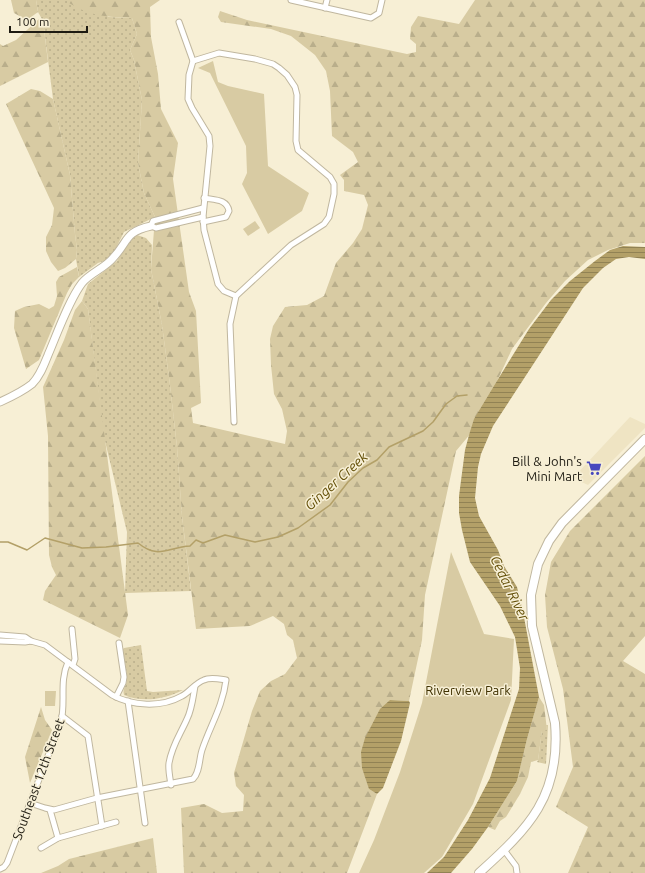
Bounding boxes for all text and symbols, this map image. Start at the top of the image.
scale bar [10,8,87,34]
text: 100 m [16,15,49,28]
water label: Ginger Creek [301,448,371,513]
place label: Bill & John's Mini Mart [512,454,582,483]
supermarket icon: Bill & John's Mini Mart [585,459,603,477]
water label: Cedar River [487,553,533,624]
park label: Riverview Park [425,683,511,697]
street label: Southeast 12th Street [9,716,67,842]

